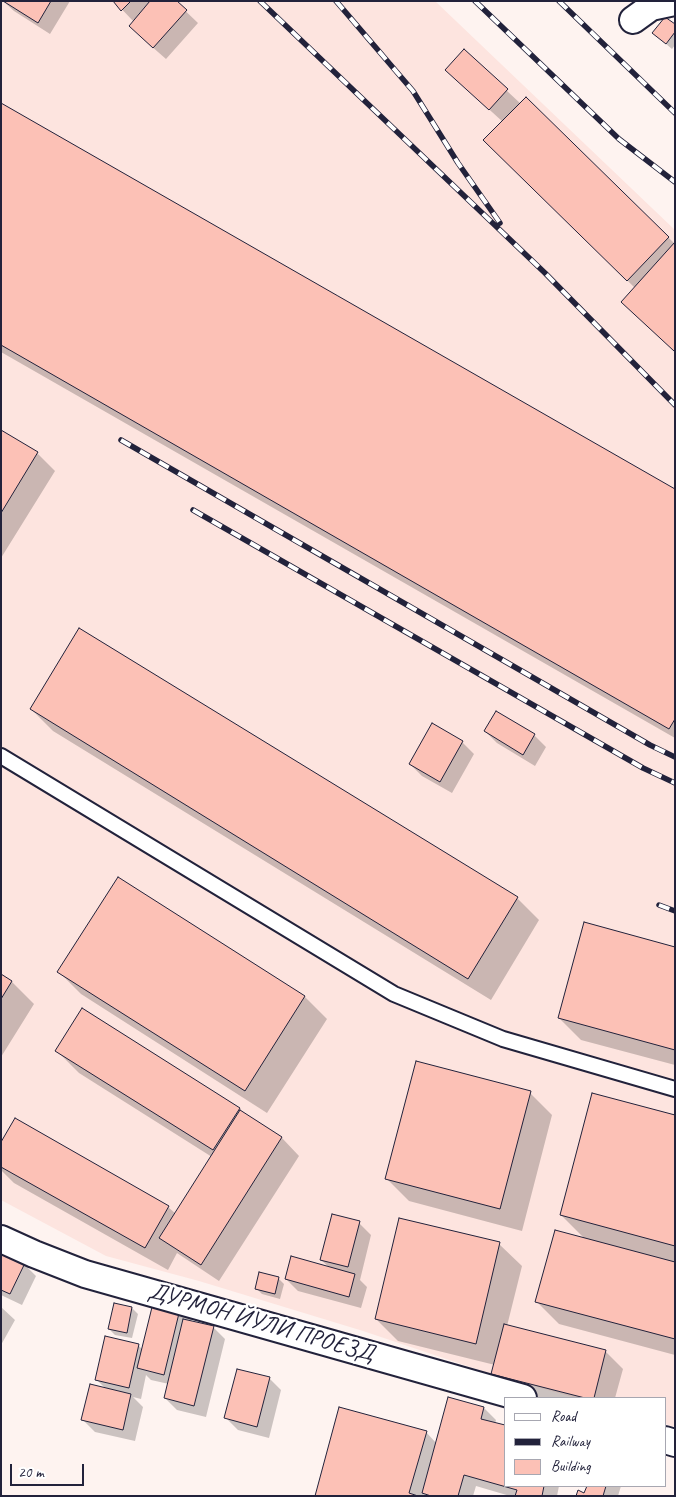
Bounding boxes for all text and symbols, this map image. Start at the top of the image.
street label: ДУРМОН ЙУЛИ ПРОЕЗД [145,1277,377,1369]
legend [503,1397,666,1487]
text: Road [551,1407,576,1426]
text: Railway [551,1432,590,1451]
scale bar [12,1454,86,1486]
text: Building [551,1457,590,1476]
text: 20 m [18,1463,44,1482]

